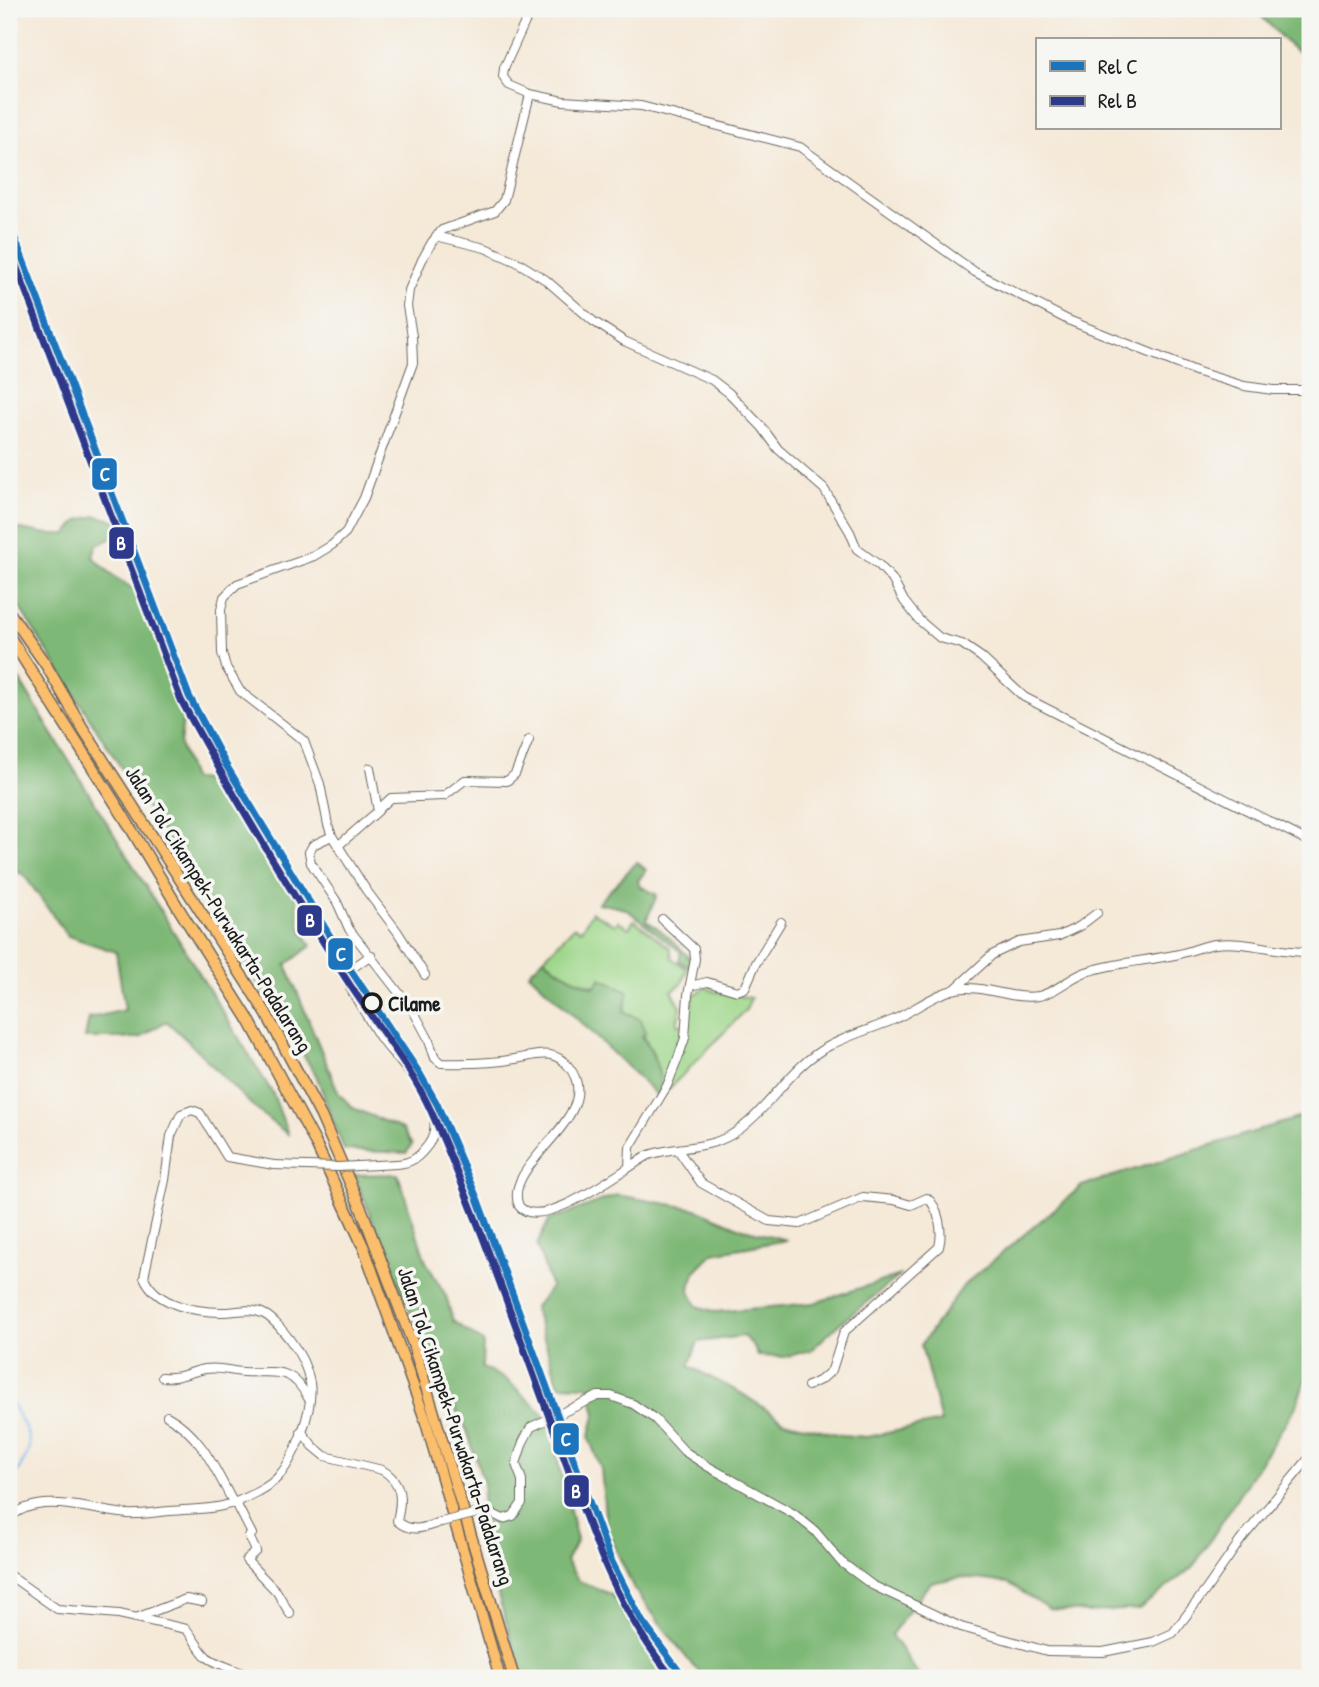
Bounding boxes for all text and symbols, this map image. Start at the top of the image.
legend [1036,38,1280,130]
text: Rel C [1098,52,1138,81]
text: Rel B [1098,86,1137,115]
line badge: C [91,457,118,491]
text: C [100,461,110,487]
line badge: B [108,526,135,560]
text: B [116,530,126,556]
street label: Jalan Tol Cikampek–Purwakarta–Padalarang [119,760,319,1058]
line badge: B [296,904,323,937]
text: B [305,907,315,933]
line badge: C [327,937,354,971]
text: C [336,941,346,967]
place label: Cilame [388,989,441,1018]
marker: Cilame [362,993,382,1013]
street label: Jalan Tol Cikampek–Purwakarta–Padalarang [391,1263,521,1589]
line badge: C [552,1422,580,1456]
text: C [561,1426,571,1452]
line badge: B [563,1474,590,1508]
text: B [571,1478,581,1504]

